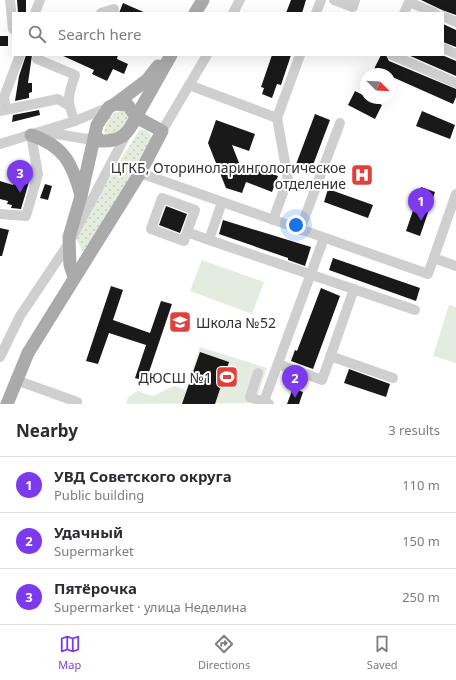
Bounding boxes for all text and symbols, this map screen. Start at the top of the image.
search box [12,12,444,56]
icon: search [26,23,48,45]
text: Search here [58,24,141,44]
north arrow [360,68,396,104]
place label: ЦГКБ, Оториноларингологическое отделение [111,158,346,193]
pin: 3 [7,160,33,193]
hospital icon: ЦГКБ, Оториноларингологическое отделение [349,162,375,188]
pin: 1 [408,188,434,221]
your location [286,215,306,235]
school or university icon: Школа №52 [167,309,193,335]
place label: Школа №52 [196,313,276,332]
sports icon: ДЮСШ №1 [214,364,240,390]
pin: 2 [282,365,308,398]
place label: ДЮСШ №1 [138,368,212,387]
text: Nearby [16,419,78,442]
text: 3 results [388,421,440,439]
text: УВД Советского округа [54,466,232,486]
text: 1 [25,476,33,494]
text: 110 m [402,476,440,494]
text: Public building [54,486,144,504]
text: Удачный [54,522,123,542]
text: 2 [25,532,33,550]
text: 150 m [402,532,440,550]
text: Supermarket [54,542,134,560]
text: Пятёрочка [54,578,137,598]
text: 3 [25,588,33,606]
text: 250 m [402,588,440,606]
text: Supermarket · улица Неделина [54,598,247,616]
tab: Map [58,633,81,672]
tab: Directions [198,633,250,672]
tab: Saved [367,633,398,672]

